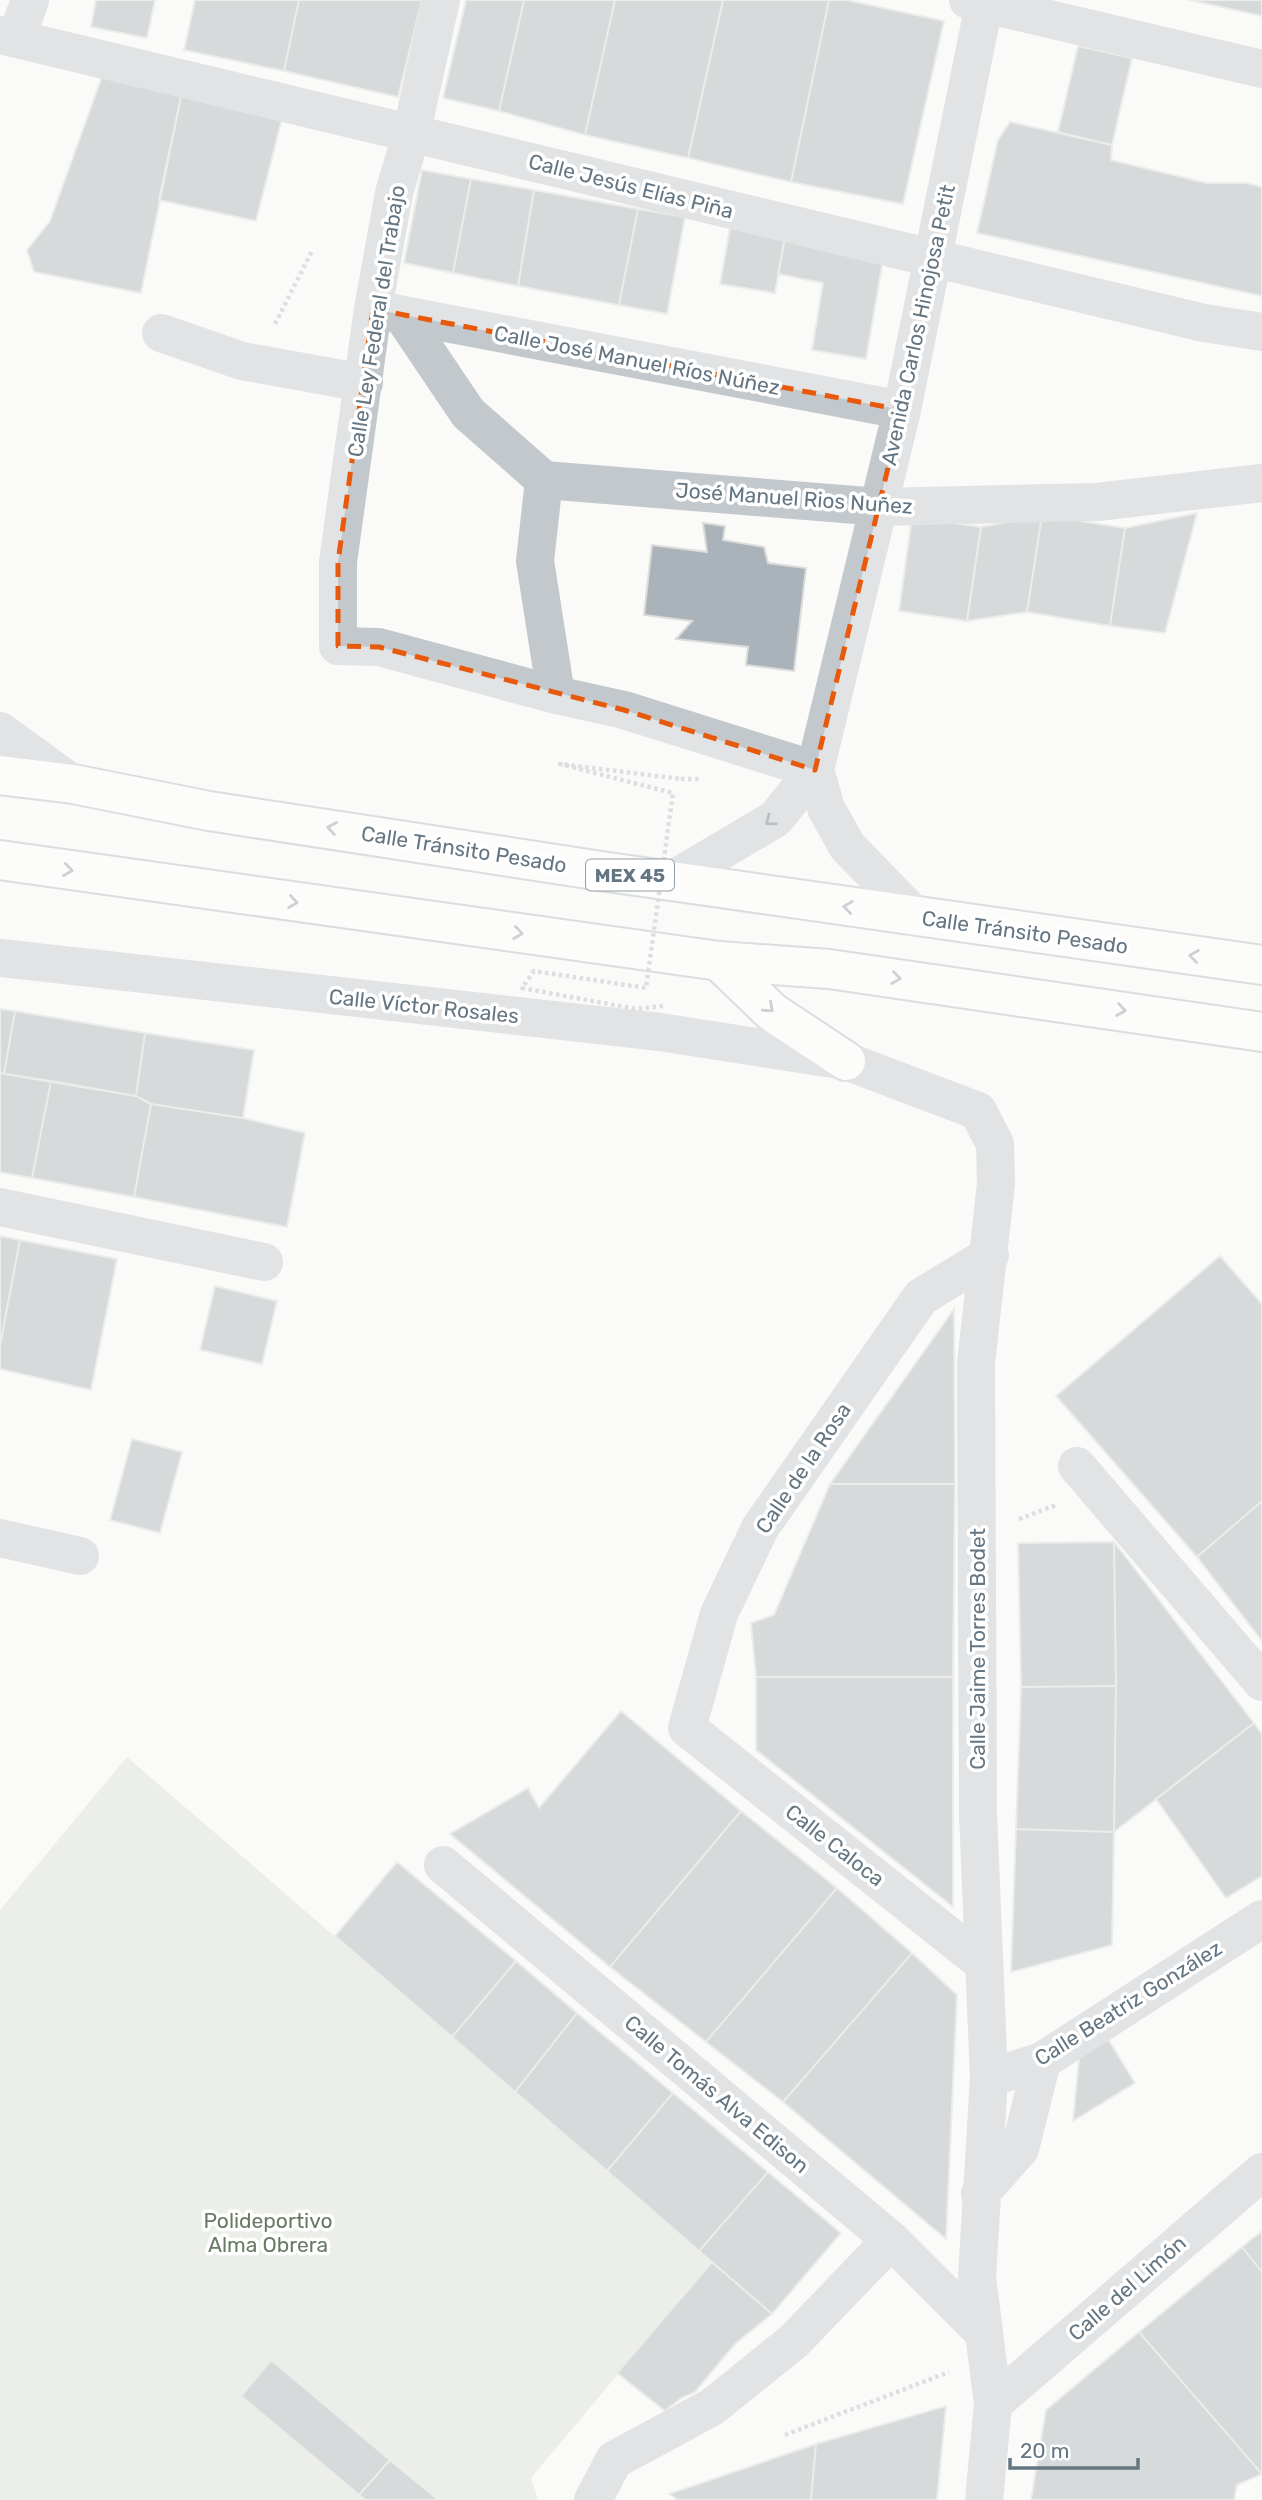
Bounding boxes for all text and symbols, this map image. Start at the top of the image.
street label: Calle Jesús Elías Piña [526,148,736,224]
street label: Avenida Carlos Hinojosa Petit [876,182,960,468]
street label: Calle Ley Federal del Trabajo [342,183,410,459]
street label: Calle José Manuel Ríos Núñez [492,320,782,400]
street label: José Manuel Rios Nuñez [675,477,913,519]
one-way arrow [765,813,778,825]
street label: Calle Tránsito Pesado [359,820,569,878]
one-way arrow [326,821,338,836]
road number: MEX 45 [586,860,674,890]
one-way arrow [62,862,73,877]
one-way arrow [287,894,299,909]
one-way arrow [842,899,854,914]
street label: Calle Tránsito Pesado [920,905,1130,959]
one-way arrow [512,926,524,941]
one-way arrow [1189,948,1200,963]
one-way arrow [890,971,902,986]
street label: Calle Víctor Rosales [328,984,520,1028]
one-way arrow [761,1000,774,1012]
one-way arrow [1116,1002,1127,1017]
street label: Calle de la Rosa [750,1398,856,1538]
street label: Calle Jaime Torres Bodet [965,1528,990,1770]
street label: Calle Caloca [781,1799,889,1891]
street label: Calle Beatriz González [1030,1935,1226,2071]
street label: Calle Tomás Alva Edison [620,2010,814,2178]
park label: Polideportivo Alma Obrera [204,2208,332,2257]
street label: Calle del Limón [1063,2230,1191,2346]
scale bar [1010,2426,1138,2470]
text: 20 m [1020,2438,1069,2463]

